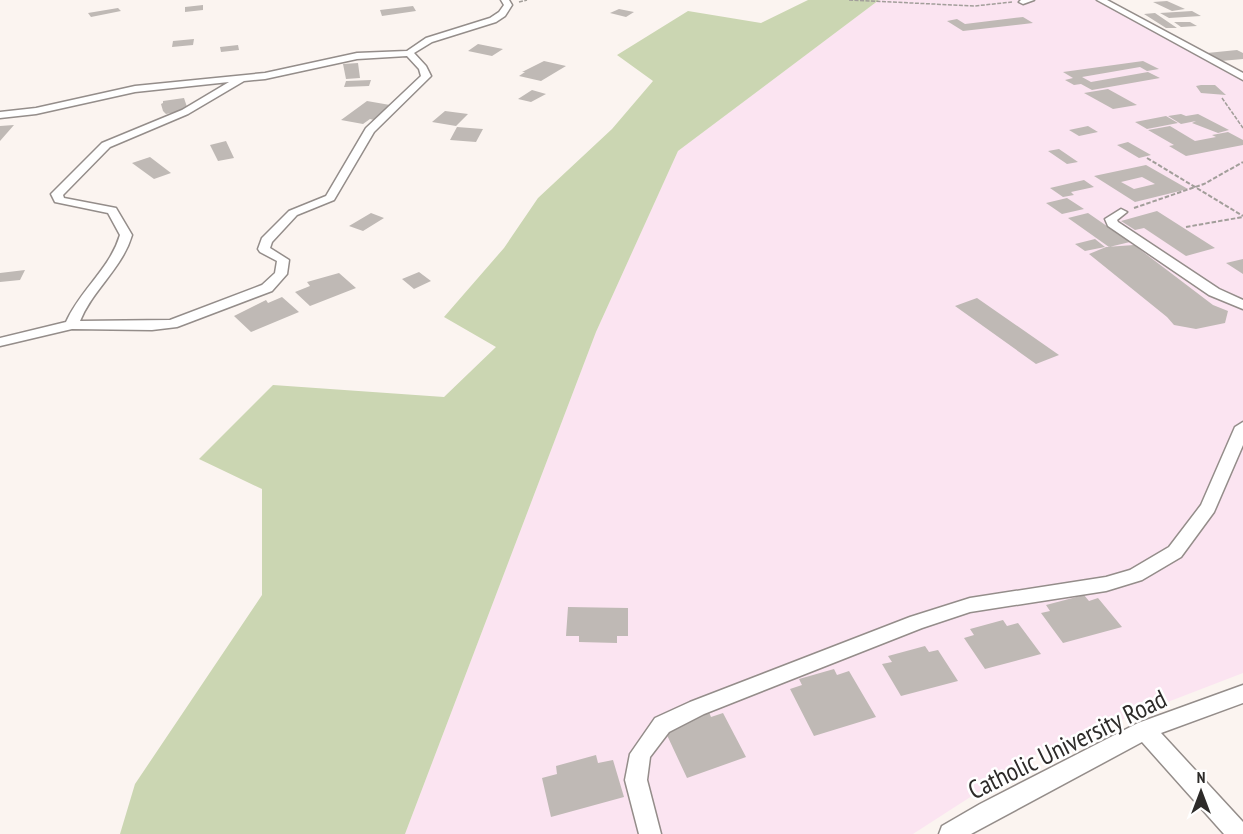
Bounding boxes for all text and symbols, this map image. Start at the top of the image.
street label: Catholic University Road [962,682,1172,806]
north arrow [1171,762,1231,822]
text: N [1197,767,1205,787]

